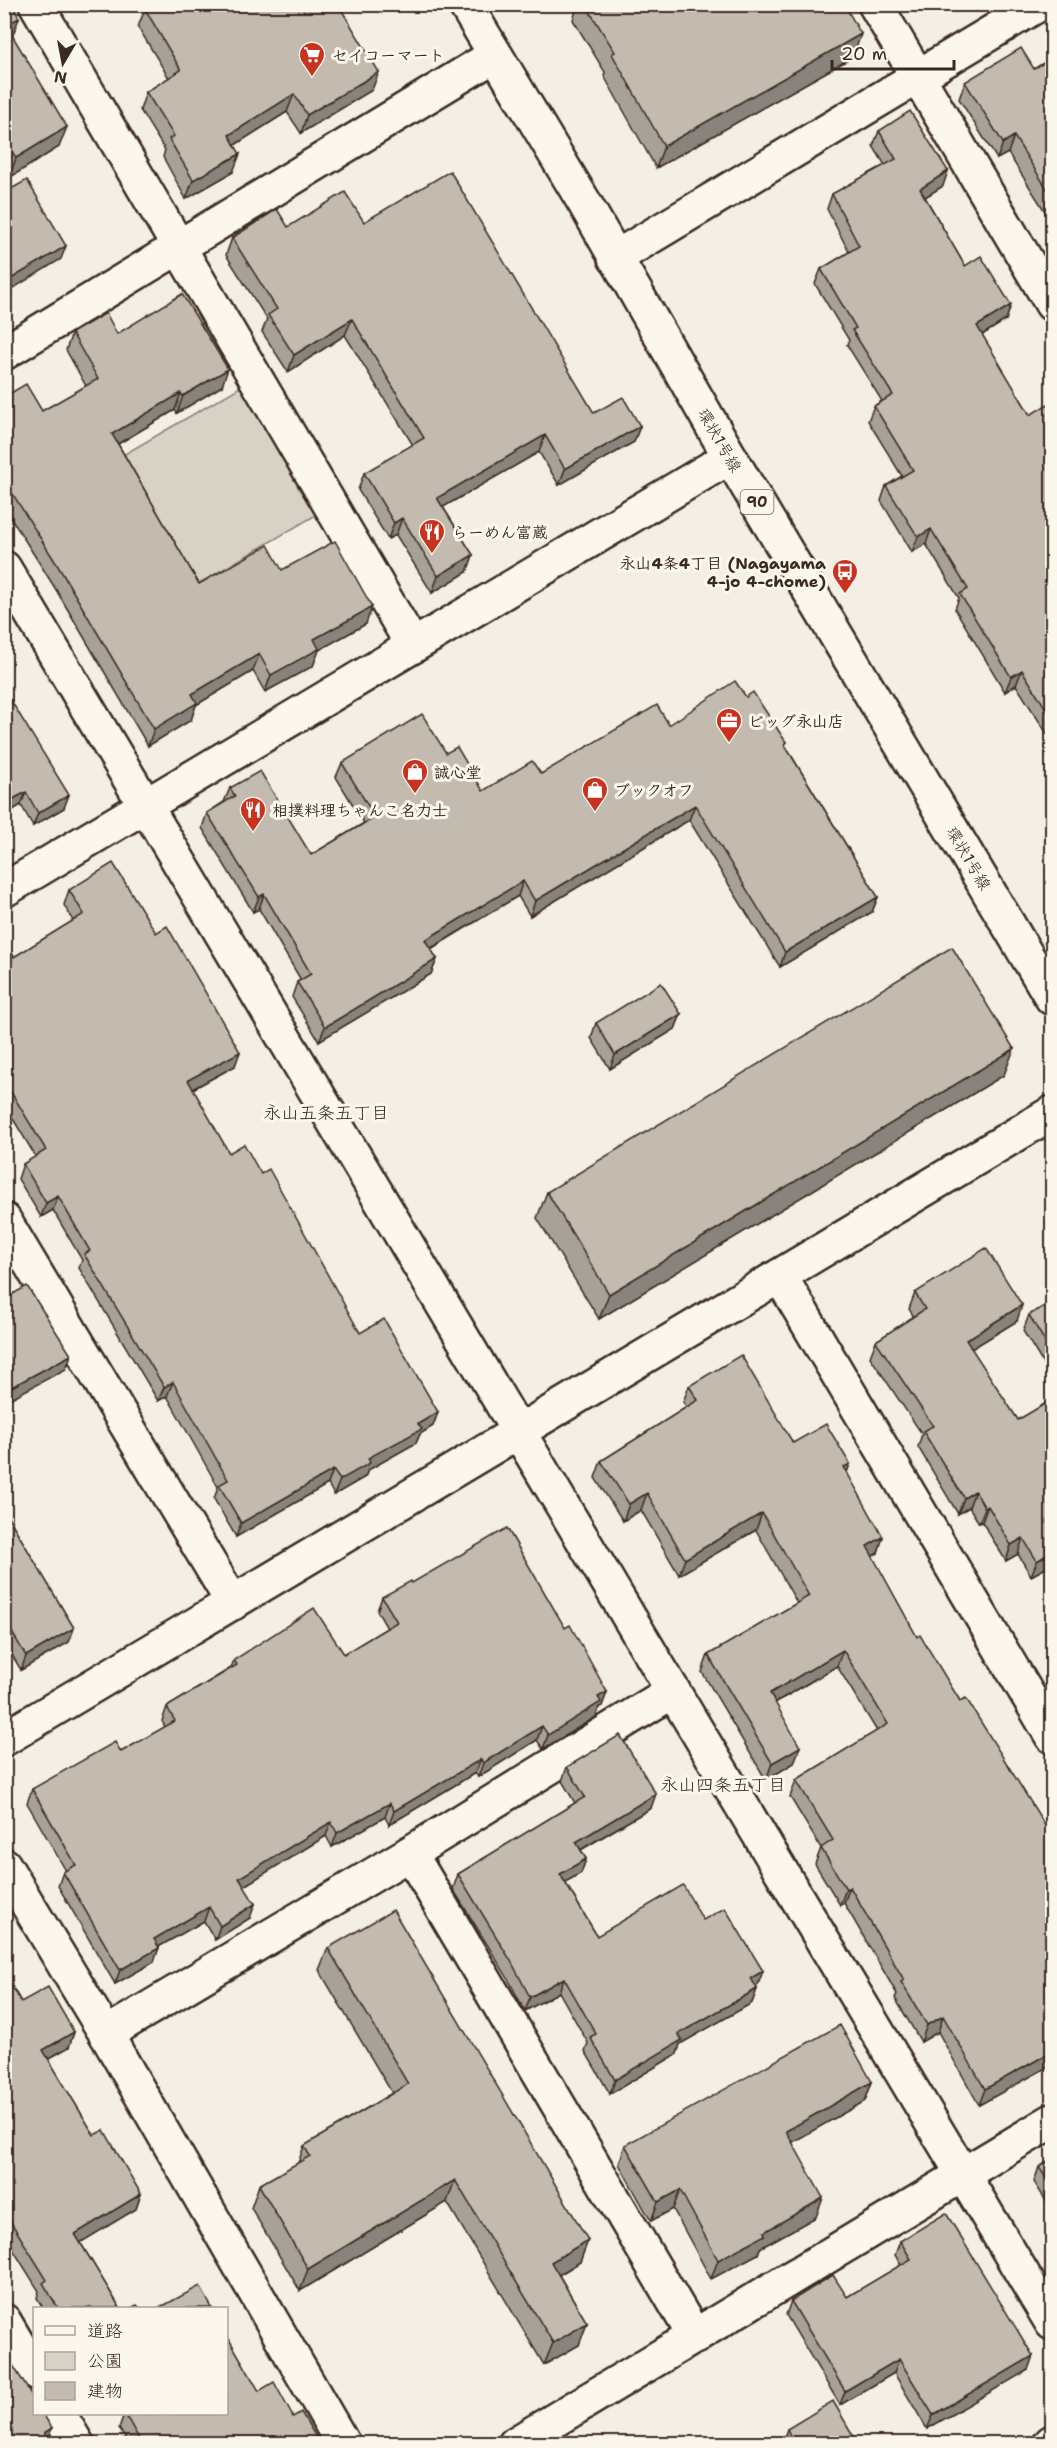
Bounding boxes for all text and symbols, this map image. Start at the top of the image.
north arrow [33,33,93,93]
scale bar [832,33,954,71]
supermarket icon: セイコーマート [297,40,327,78]
text: 20 m [841,42,887,66]
place label: セイコーマート [332,45,445,66]
text: N [52,66,69,89]
street label: 環状1号線 [693,404,746,476]
road number: 90 [740,490,774,514]
restaurant icon: らーめん富蔵 [417,517,447,555]
place label: らーめん富蔵 [452,522,548,543]
place label: 永山4条4丁目 (Nagayama 4-jo 4-chome) [620,553,826,592]
bus stop icon: 永山4条4丁目 (Nagayama 4-jo 4-chome) [830,557,860,595]
office icon: ビッグ永山店 [714,706,744,744]
place label: ビッグ永山店 [748,711,844,732]
shop icon: 誠心堂 [400,757,430,795]
place label: 誠心堂 [434,762,482,783]
shop icon: ブックオフ [580,775,610,813]
place label: ブックオフ [614,780,694,801]
restaurant icon: 相撲料理ちゃんこ名力士 [238,795,268,833]
place label: 相撲料理ちゃんこ名力士 [272,800,448,821]
street label: 環状1号線 [941,823,996,894]
district label: 永山五条五丁目 [263,1101,389,1125]
district label: 永山四条五丁目 [660,1773,786,1797]
legend [33,2307,228,2415]
text: 道路 [87,2319,123,2343]
text: 公園 [87,2349,123,2373]
text: 建物 [87,2379,123,2403]

